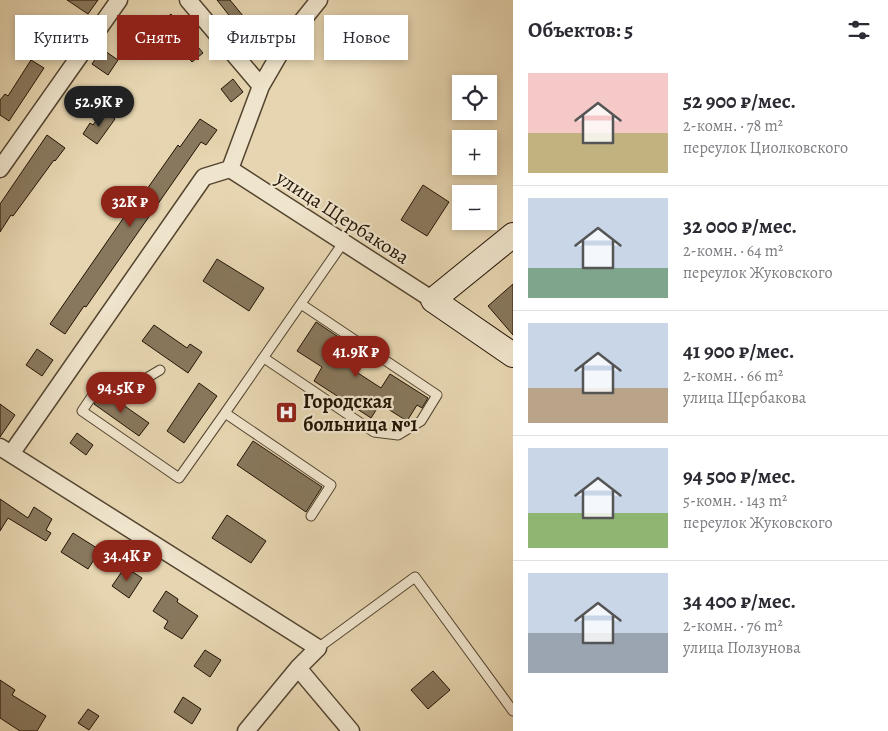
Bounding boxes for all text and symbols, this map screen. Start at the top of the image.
chip: Купить [15,15,107,60]
chip: Снять [117,15,199,60]
chip: Фильтры [209,15,314,60]
chip: Новое [324,15,408,60]
text: Объектов: 5 [528,16,633,44]
icon: filters [845,16,873,44]
map controls [452,75,497,230]
button: locate [452,75,497,120]
pin: 52.9K ₽ [53,86,145,128]
text: 52 900 ₽/мес. [683,87,796,115]
text: 52.9K ₽ [75,91,123,113]
icon: home [568,93,628,153]
text: 2-комн. · 78 m² [683,115,783,137]
button: + [452,130,497,175]
text: переулок Циолковского [683,137,848,159]
street label: улица Щербакова [270,164,415,271]
button: − [452,185,497,230]
pin: 32K ₽ [95,186,165,228]
text: 32K ₽ [112,191,148,213]
text: 32 000 ₽/мес. [683,212,797,240]
icon: home [568,218,628,278]
text: 2-комн. · 64 m² [683,240,783,262]
text: переулок Жуковского [683,262,833,284]
pin: 41.9K ₽ [310,336,402,378]
text: 41 900 ₽/мес. [683,337,794,365]
text: 41.9K ₽ [333,341,379,363]
icon: home [568,343,628,403]
text: 2-комн. · 66 m² [683,365,783,387]
pin: 94.5K ₽ [75,372,167,414]
text: 94.5K ₽ [97,377,145,399]
text: улица Щербакова [683,387,806,409]
place label: Городская больница №1 [303,388,418,438]
hospital icon: Городская больница №1 [275,400,299,424]
text: 94 500 ₽/мес. [683,462,796,490]
icon: home [568,468,628,528]
text: 5-комн. · 143 m² [683,490,787,512]
text: переулок Жуковского [683,512,833,534]
pin: 34.4K ₽ [81,540,173,582]
text: 34.4K ₽ [103,545,151,567]
text: 34 400 ₽/мес. [683,587,796,615]
icon: home [568,593,628,653]
text: 2-комн. · 76 m² [683,615,783,637]
text: улица Ползунова [683,637,801,659]

